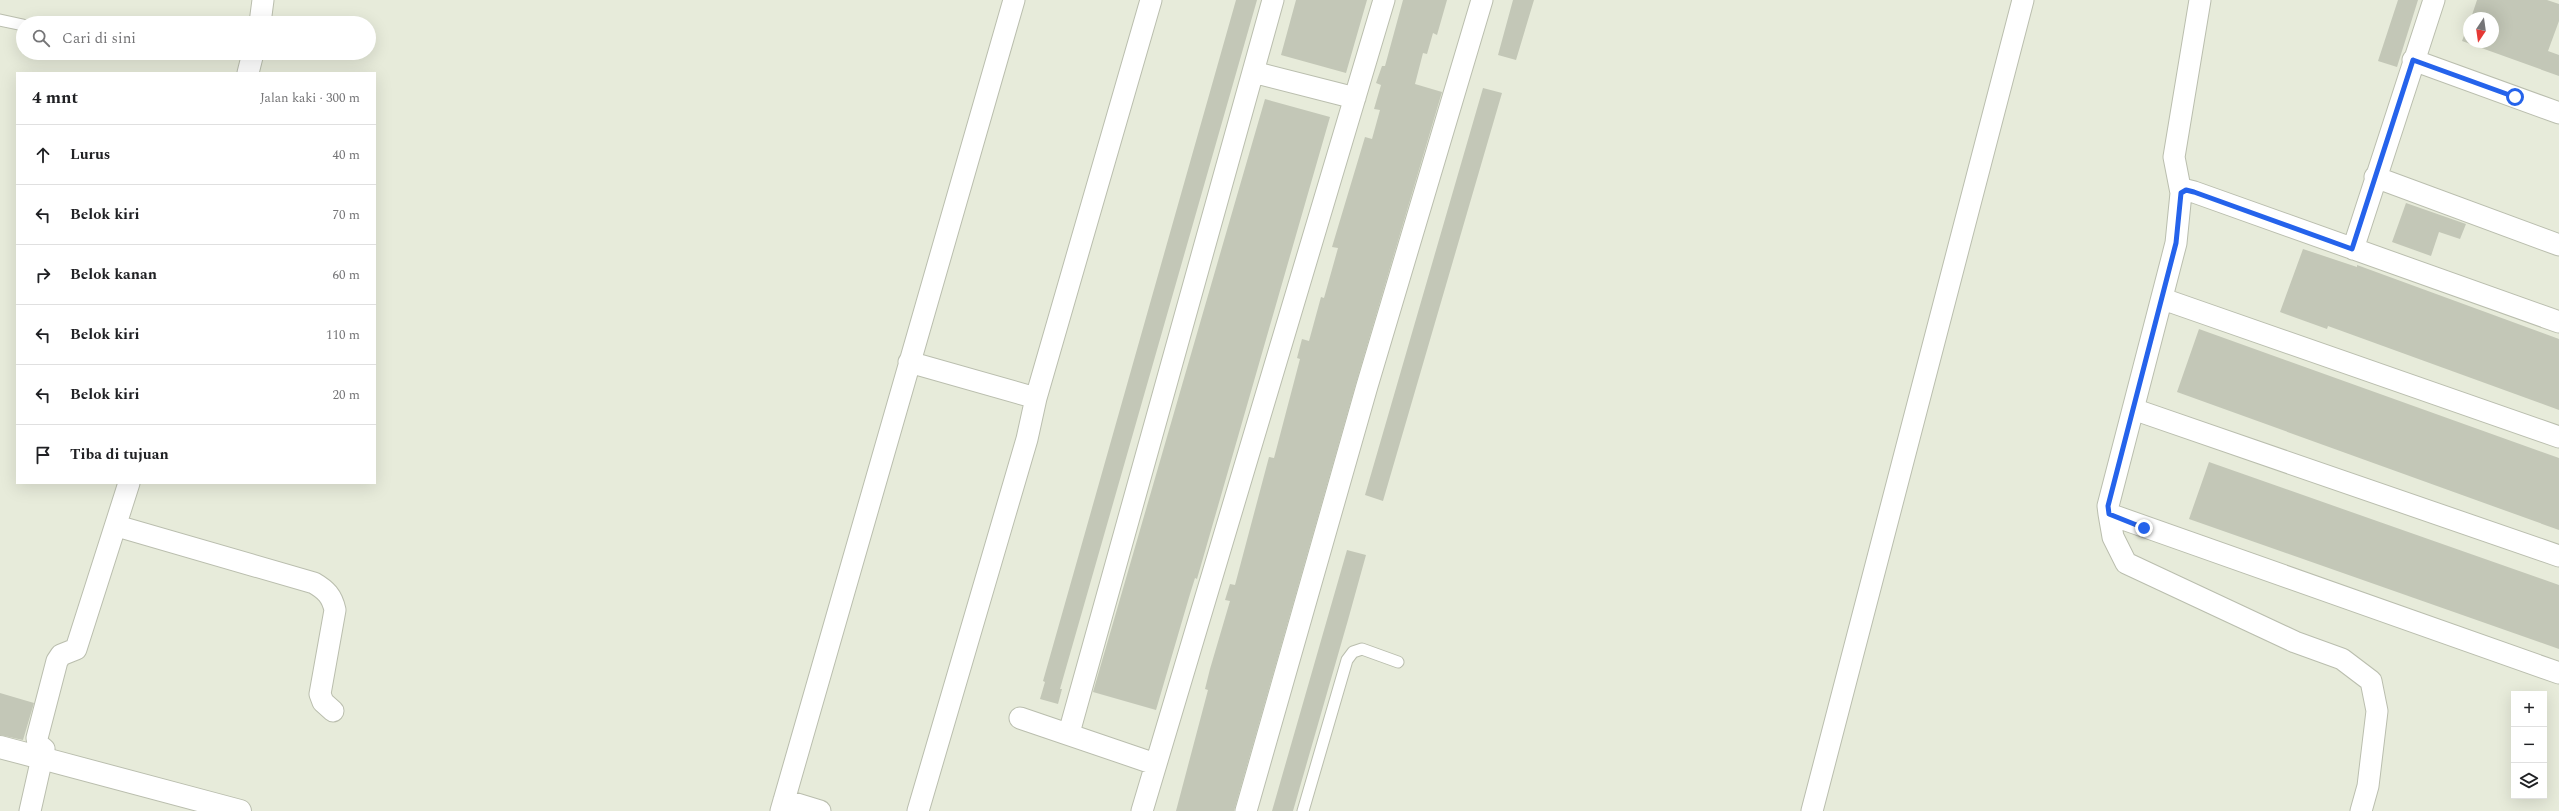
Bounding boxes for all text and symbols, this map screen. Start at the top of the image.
north arrow [2463,12,2499,48]
search box [16,16,376,60]
icon: search [30,27,52,49]
text: Cari di sini [62,27,136,50]
text: 4 mnt [32,85,78,111]
text: Jalan kaki · 300 m [260,88,360,108]
route start [2506,88,2524,106]
text: Lurus [70,143,110,166]
icon: ahead [32,144,54,166]
text: 40 m [333,145,360,165]
text: Belok kiri [70,203,139,226]
icon: left [32,204,54,226]
text: 70 m [333,205,360,225]
text: Belok kanan [70,263,157,286]
icon: right [32,264,54,286]
text: 60 m [333,265,360,285]
text: Belok kiri [70,323,139,346]
icon: left [32,324,54,346]
text: 110 m [326,325,360,345]
text: Belok kiri [70,383,139,406]
icon: left [32,384,54,406]
text: 20 m [333,385,360,405]
text: Tiba di tujuan [70,443,169,466]
icon: arrive [32,444,54,466]
route end [2135,519,2153,537]
map controls [2511,691,2547,799]
button: + [2511,691,2547,727]
button: − [2511,727,2547,763]
button: layers [2511,763,2547,799]

